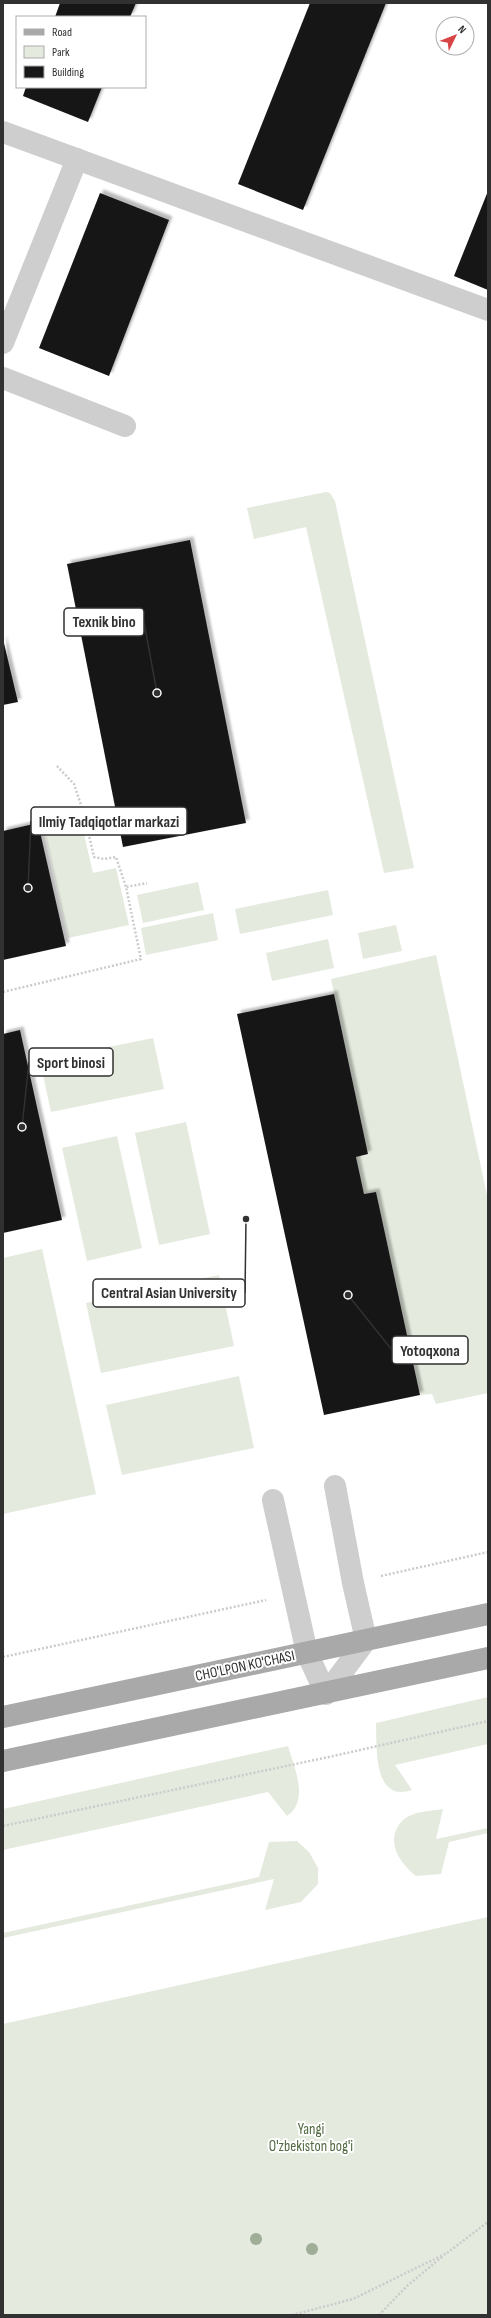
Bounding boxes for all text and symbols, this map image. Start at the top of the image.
legend [16,16,146,88]
north arrow [435,16,475,56]
text: N [455,23,469,36]
text: Road [52,25,72,40]
text: Park [52,45,70,60]
text: Building [52,65,84,80]
callout: Texnik bino [64,608,144,636]
text: Texnik bino [72,613,136,632]
callout: Ilmiy Tadqiqotlar markazi [31,807,187,835]
text: Ilmiy Tadqiqotlar markazi [39,813,179,832]
callout: Sport binosi [29,1048,113,1076]
text: Sport binosi [37,1054,105,1073]
callout: Central Asian University [93,1279,245,1307]
text: Central Asian University [101,1284,237,1303]
callout: Yotoqxona [392,1336,468,1364]
text: Yotoqxona [400,1342,460,1361]
street label: CHO'LPON KO'CHASI [194,1646,296,1686]
park label: Yangi O'zbekiston bog'i [269,2120,353,2156]

